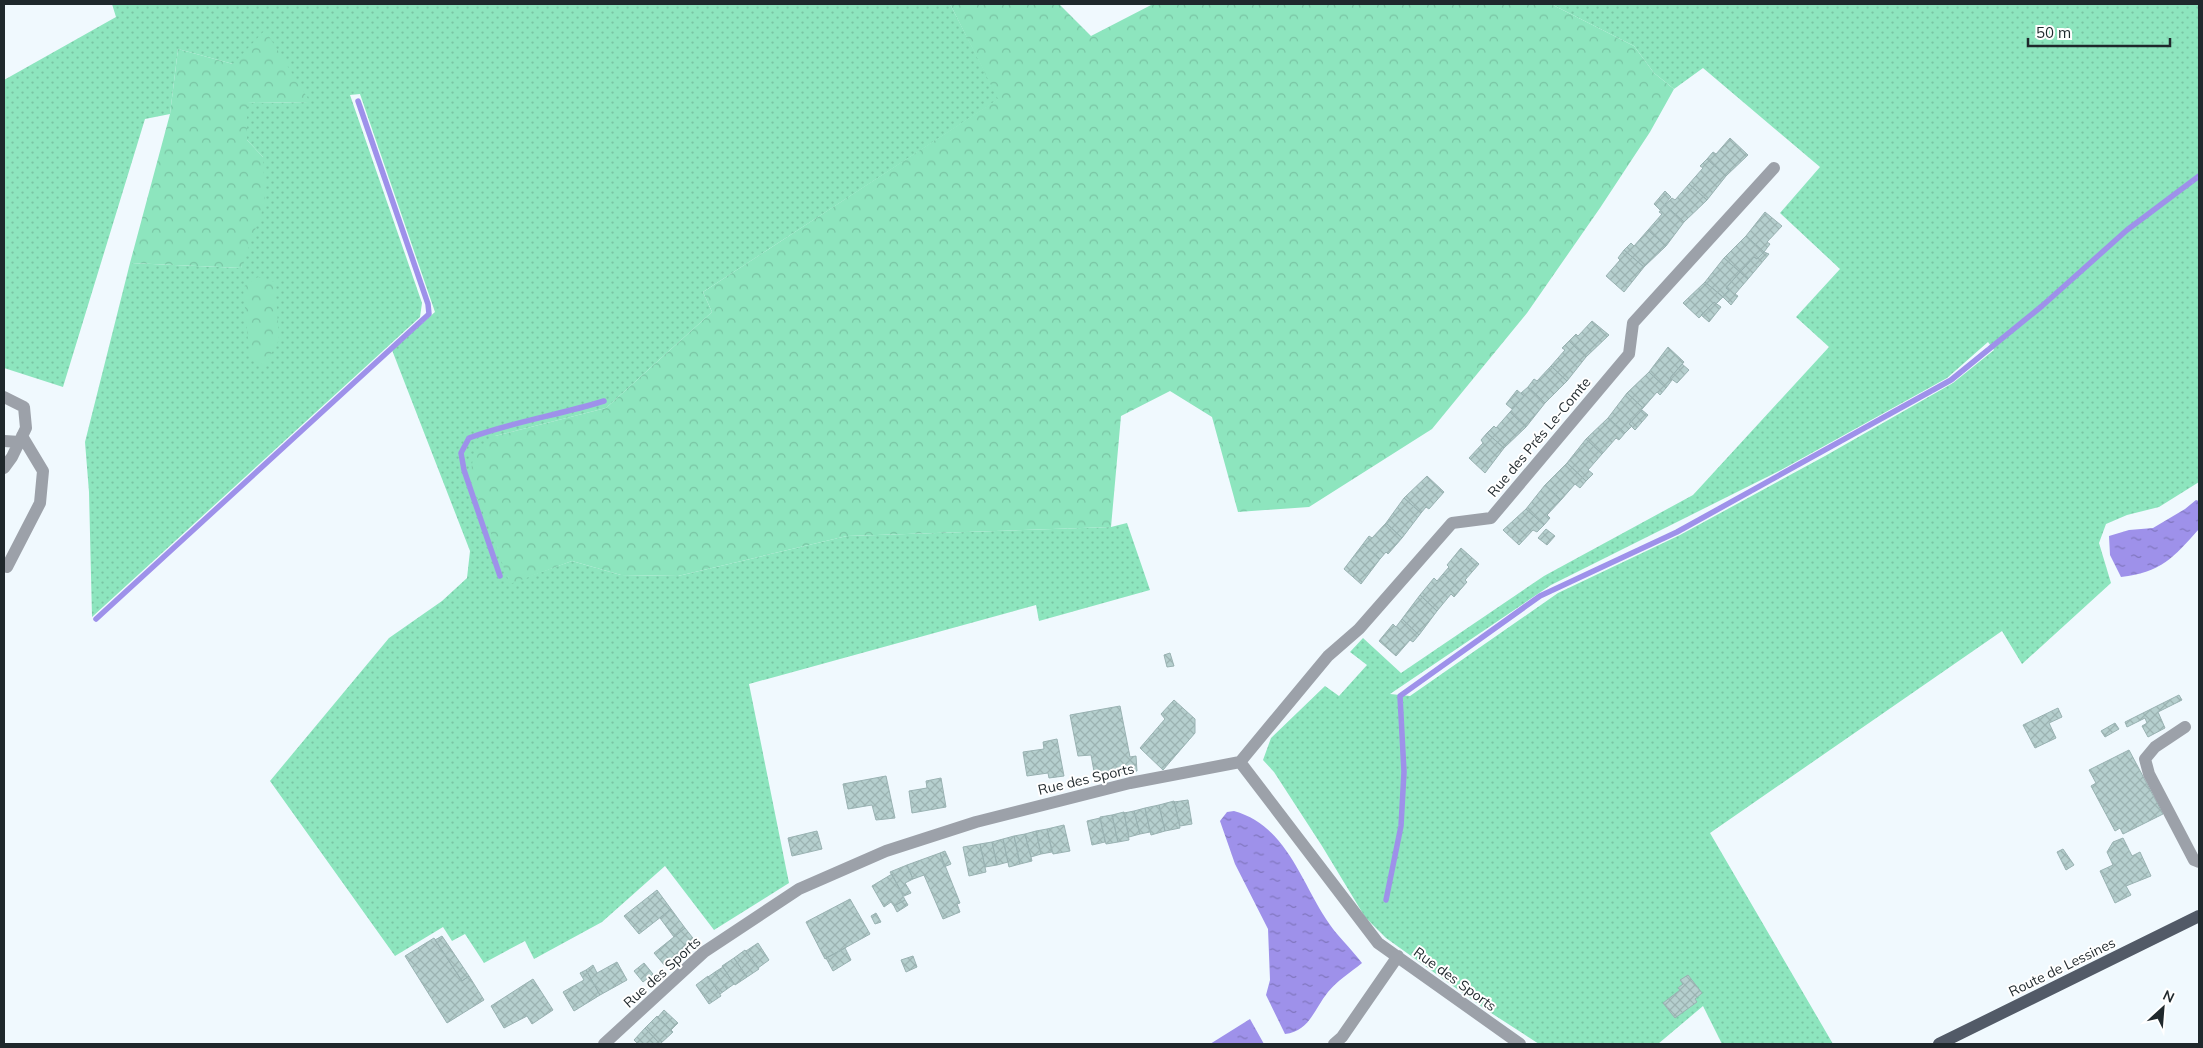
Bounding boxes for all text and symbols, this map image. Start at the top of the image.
scale bar [2028,15,2170,47]
text: 50 m [2036,23,2071,42]
street label: Rue des Prés Le-Comte [1484,373,1594,501]
street label: Rue des Sports [1036,759,1136,799]
street label: Rue des Sports [620,932,705,1011]
street label: Route de Lessines [2006,933,2118,1001]
street label: Rue des Sports [1410,943,1500,1015]
north arrow [2138,983,2188,1033]
text: N [2160,986,2177,1007]

